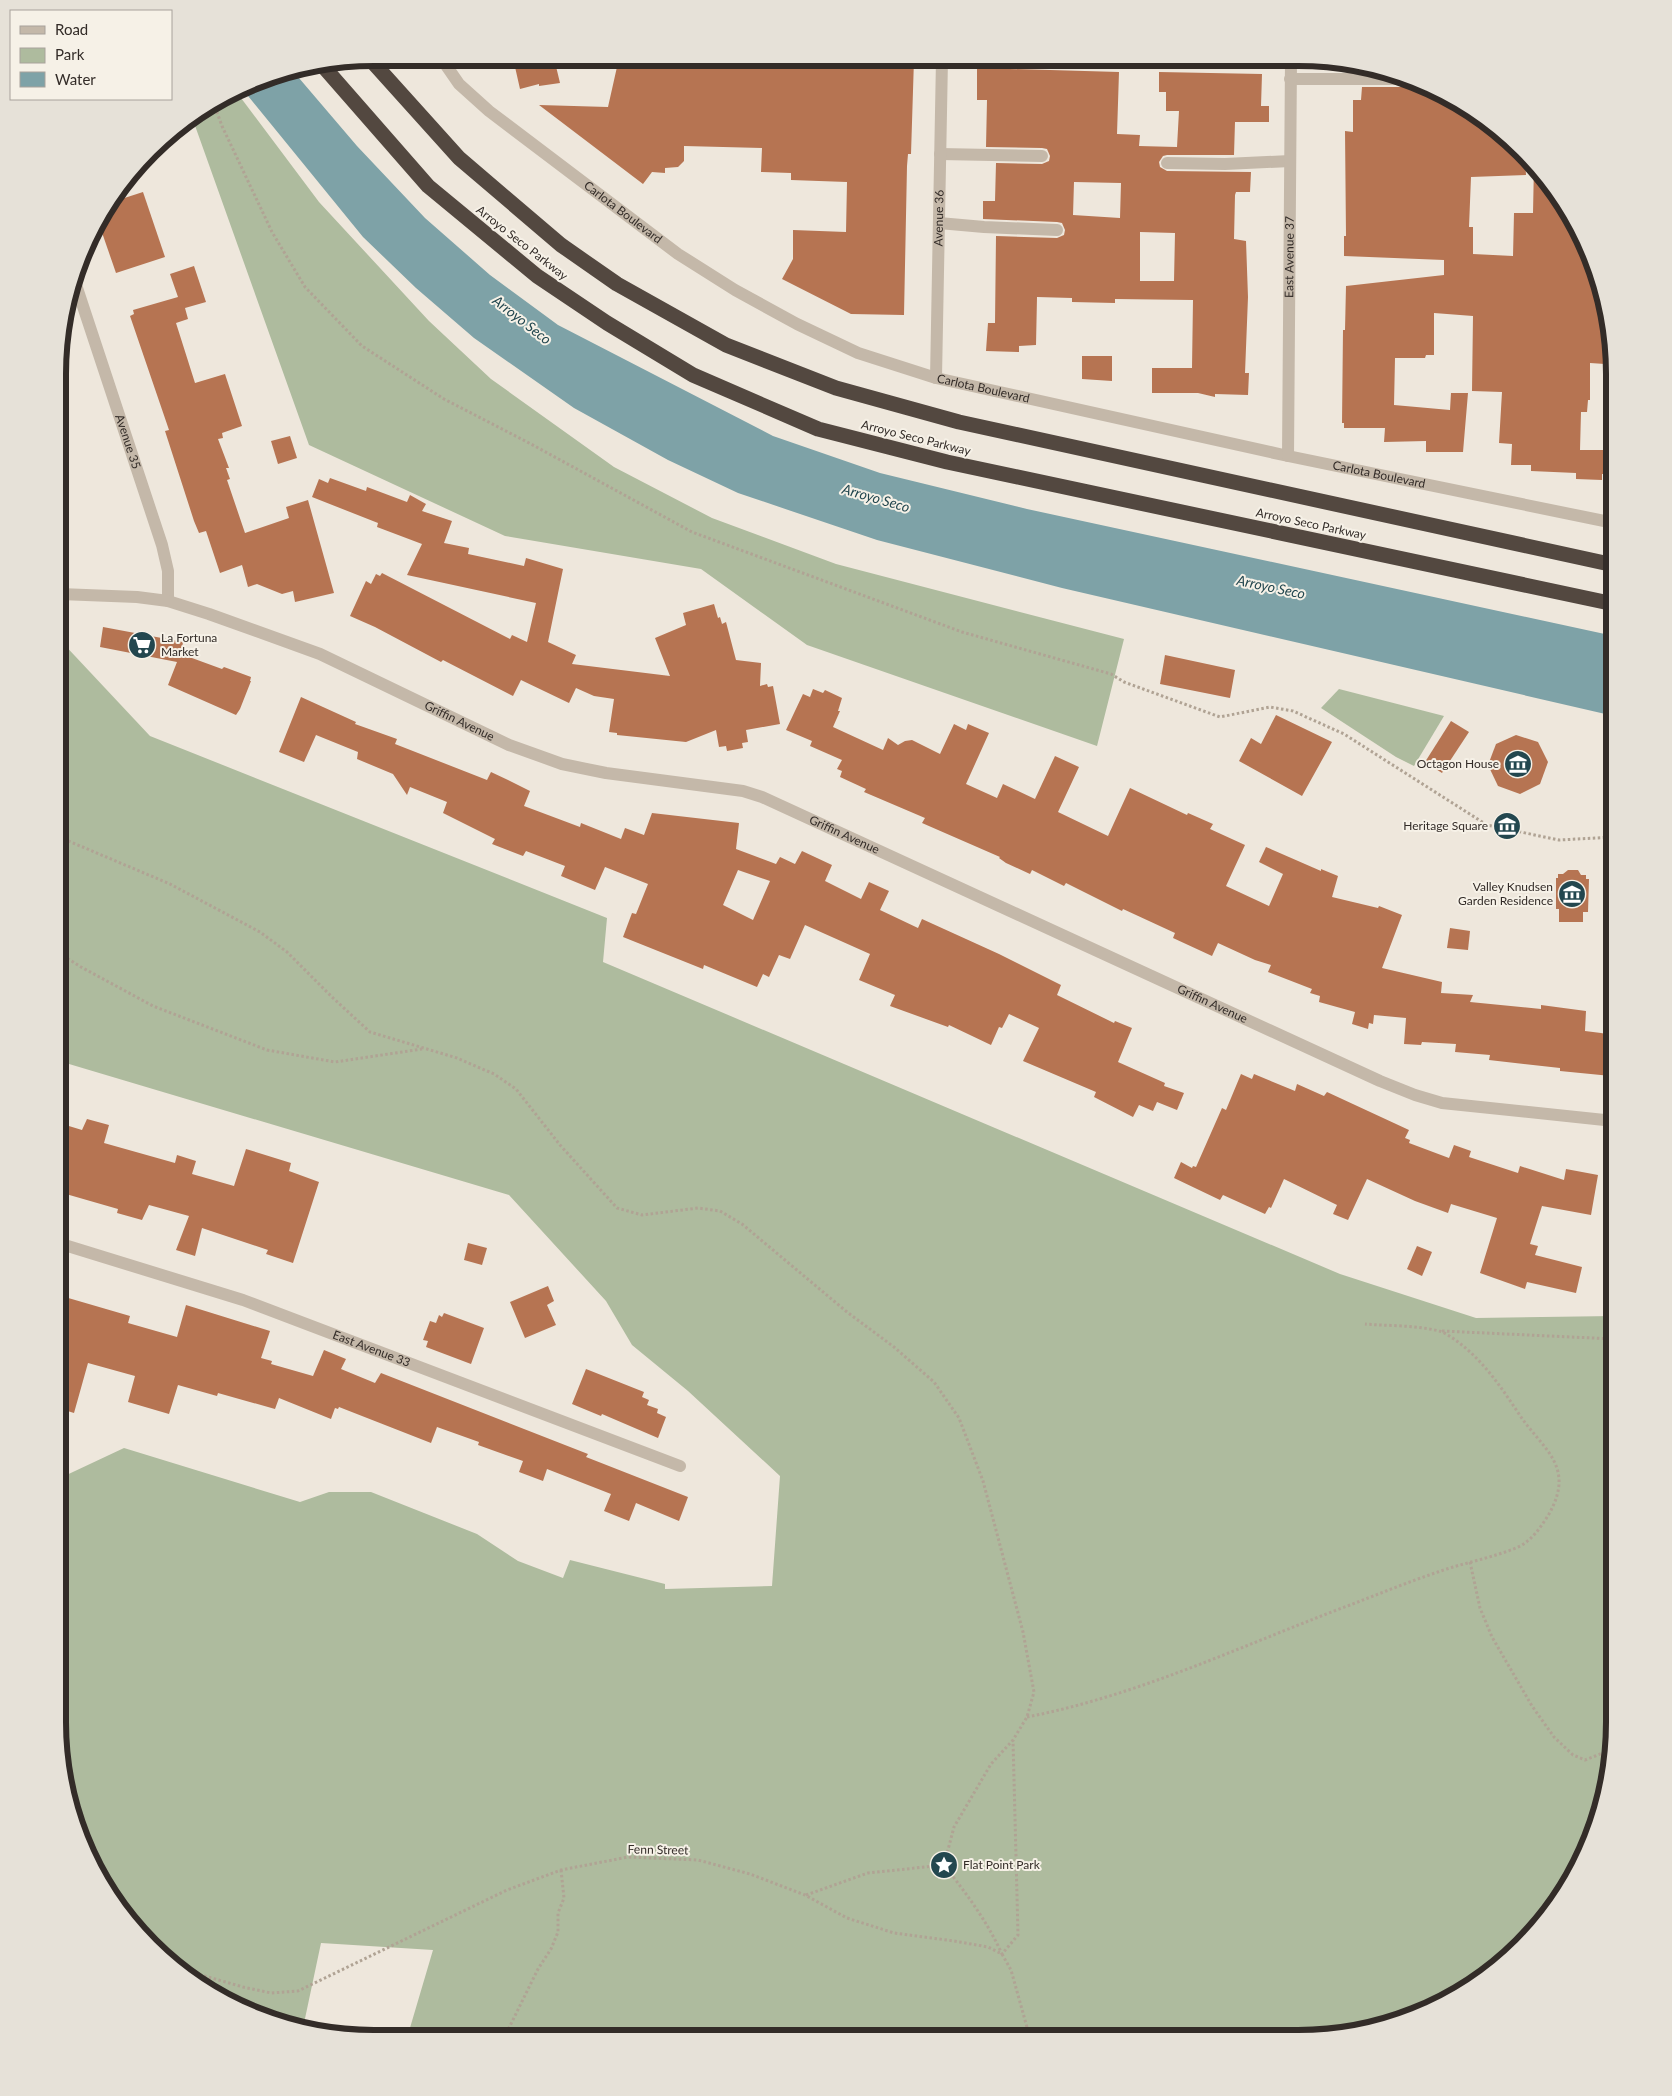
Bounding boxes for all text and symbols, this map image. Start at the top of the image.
legend [10,10,172,100]
text: Road [55,20,88,38]
text: Park [55,45,85,63]
text: Water [55,70,96,88]
street label: Carlota Boulevard [581,178,665,246]
street label: Avenue 36 [930,189,947,247]
street label: Arroyo Seco Parkway [473,202,572,284]
street label: East Avenue 37 [1281,216,1297,298]
water label: Arroyo Seco [489,291,555,348]
street label: Carlota Boulevard [936,370,1031,406]
street label: Avenue 35 [112,412,144,471]
street label: Arroyo Seco Parkway [860,417,973,459]
street label: Carlota Boulevard [1331,457,1427,491]
water label: Arroyo Seco [839,479,912,515]
street label: Arroyo Seco Parkway [1255,505,1368,543]
water label: Arroyo Seco [1234,571,1307,602]
supermarket icon: La Fortuna Market [127,630,157,660]
place label: La Fortuna Market [161,630,217,659]
street label: Griffin Avenue [422,697,497,744]
museum icon: Octagon House [1503,749,1533,779]
place label: Octagon House [1417,756,1499,771]
museum icon: Heritage Square [1492,811,1522,841]
street label: Griffin Avenue [807,812,882,857]
place label: Heritage Square [1403,818,1488,833]
place label: Valley Knudsen Garden Residence [1458,879,1553,908]
museum icon: Valley Knudsen Garden Residence [1557,879,1587,909]
street label: Griffin Avenue [1175,981,1250,1026]
street label: East Avenue 33 [331,1327,413,1370]
street label: Fenn Street [628,1841,689,1858]
place icon: Flat Point Park [929,1850,959,1880]
place label: Flat Point Park [963,1857,1041,1872]

